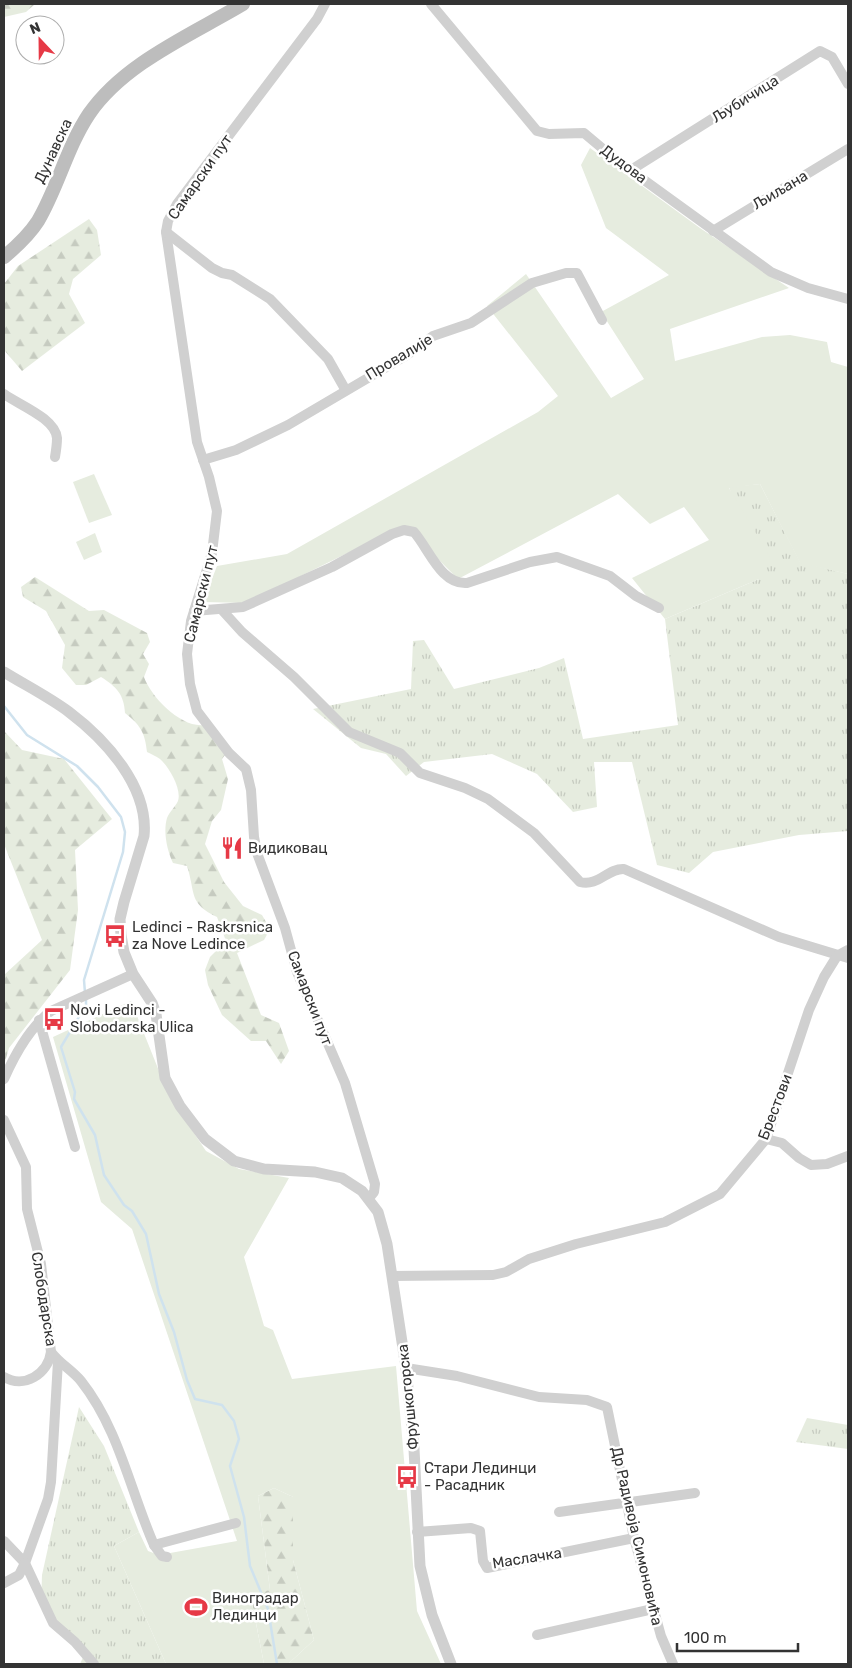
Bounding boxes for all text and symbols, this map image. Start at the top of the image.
north arrow [15,15,65,65]
text: N [27,19,43,38]
street label: Љубичица [708,71,782,127]
street label: Дунавска [30,116,76,186]
street label: Самарски пут [164,131,236,223]
street label: Дудова [597,141,651,187]
street label: Љиљана [749,166,811,214]
street label: Провалије [362,330,436,384]
street label: Самарски пут [180,543,222,645]
restaurant icon: Видиковац [219,835,245,861]
place label: Видиковац [248,839,328,857]
place label: Ledinci - Raskrsnica za Nove Ledince [132,918,273,953]
bus stop icon: Ledinci - Raskrsnica za Nove Ledince [102,923,128,949]
street label: Самарски пут [284,948,336,1048]
place label: Novi Ledinci - Slobodarska Ulica [70,1001,194,1036]
bus stop icon: Novi Ledinci - Slobodarska Ulica [41,1006,67,1032]
street label: Брестови [754,1072,796,1142]
street label: Слободарска [28,1250,60,1348]
street label: Фрушкогорска [393,1343,423,1451]
street label: Др Радивоја Симоновића [608,1445,666,1627]
place label: Стари Лединци - Расадник [424,1459,536,1494]
bus stop icon: Стари Лединци - Расадник [394,1464,420,1490]
street label: Маслачка [491,1544,563,1572]
place label: Виноградар Лединци [212,1589,299,1624]
sports icon: Виноградар Лединци [183,1594,209,1620]
scale bar [677,1620,798,1652]
text: 100 m [684,1629,726,1647]

